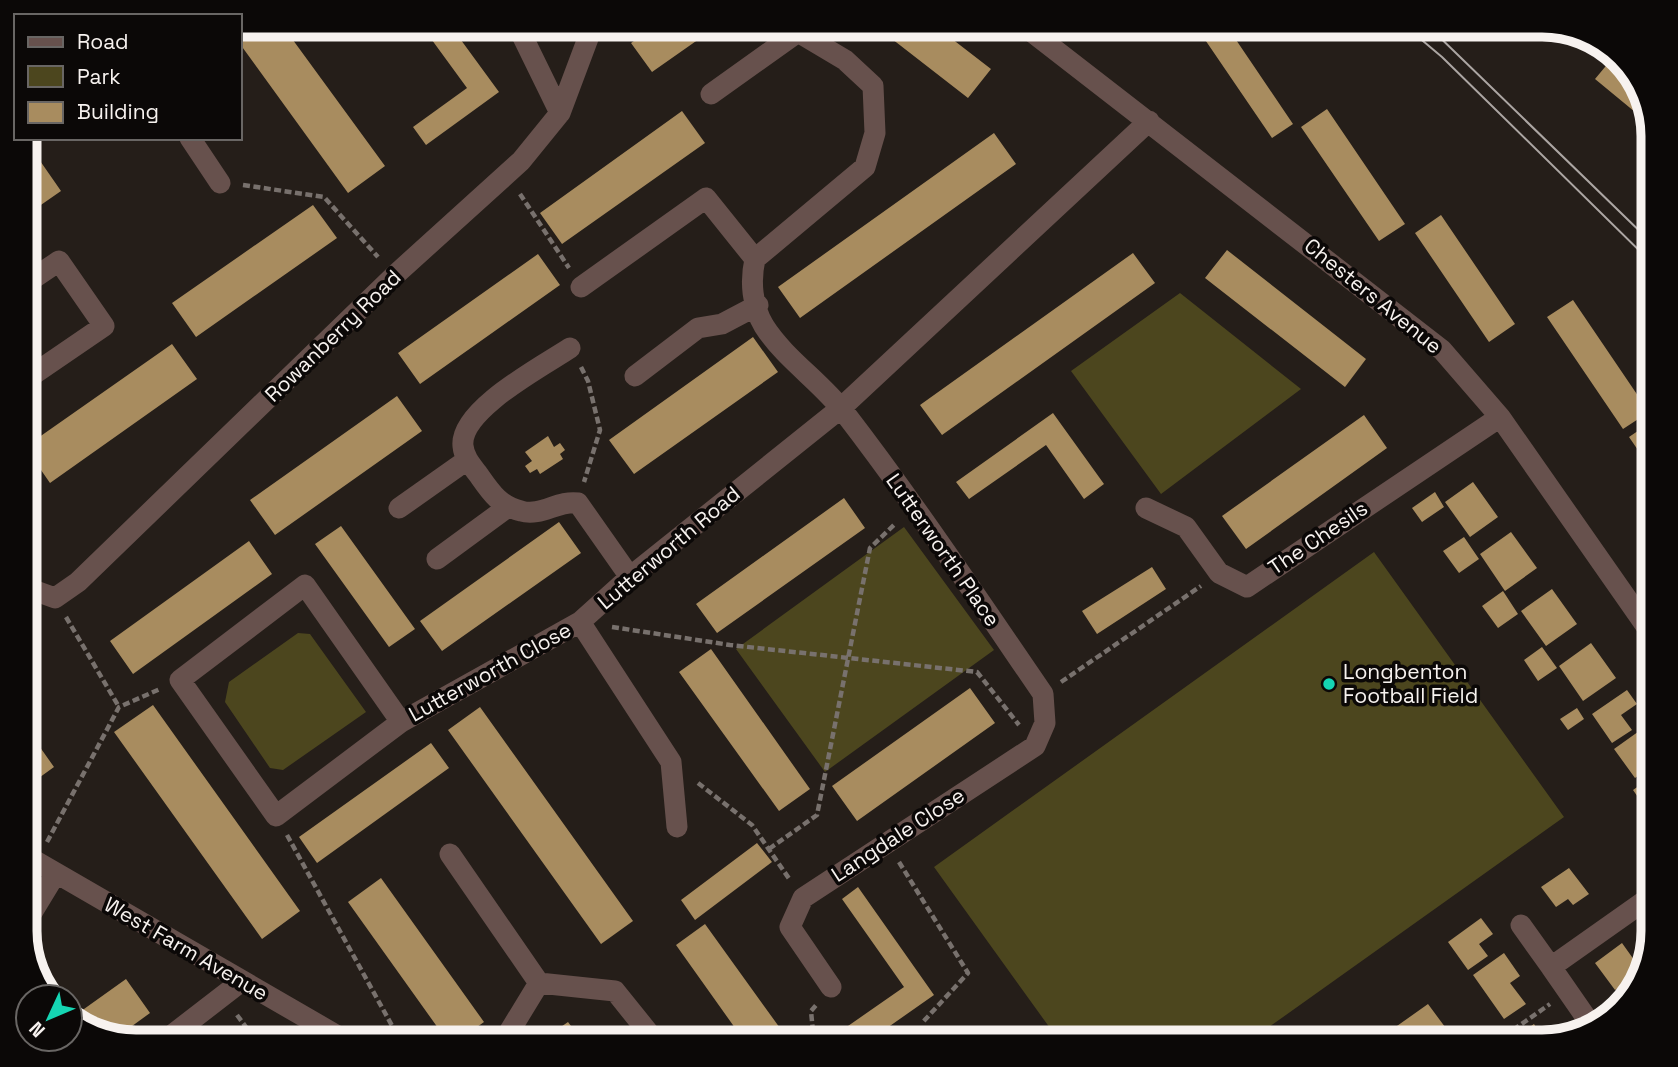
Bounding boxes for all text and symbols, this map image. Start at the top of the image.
legend [14,14,242,140]
text: Road [77,28,129,55]
text: Park [77,63,121,90]
text: Building [77,98,159,125]
street label: Chesters Avenue [1299,232,1448,359]
street label: Rowanberry Road [259,264,406,408]
street label: Lutterworth Place [880,468,1006,632]
street label: Lutterworth Road [592,480,746,615]
street label: The Chesils [1263,494,1373,581]
street label: Lutterworth Close [404,616,576,727]
place label: Longbenton Football Field [1343,658,1478,709]
marker: Longbenton Football Field [1321,676,1337,692]
street label: Langdale Close [826,781,969,888]
street label: West Farm Avenue [99,891,273,1006]
north arrow [14,983,84,1053]
text: N [24,1016,51,1043]

